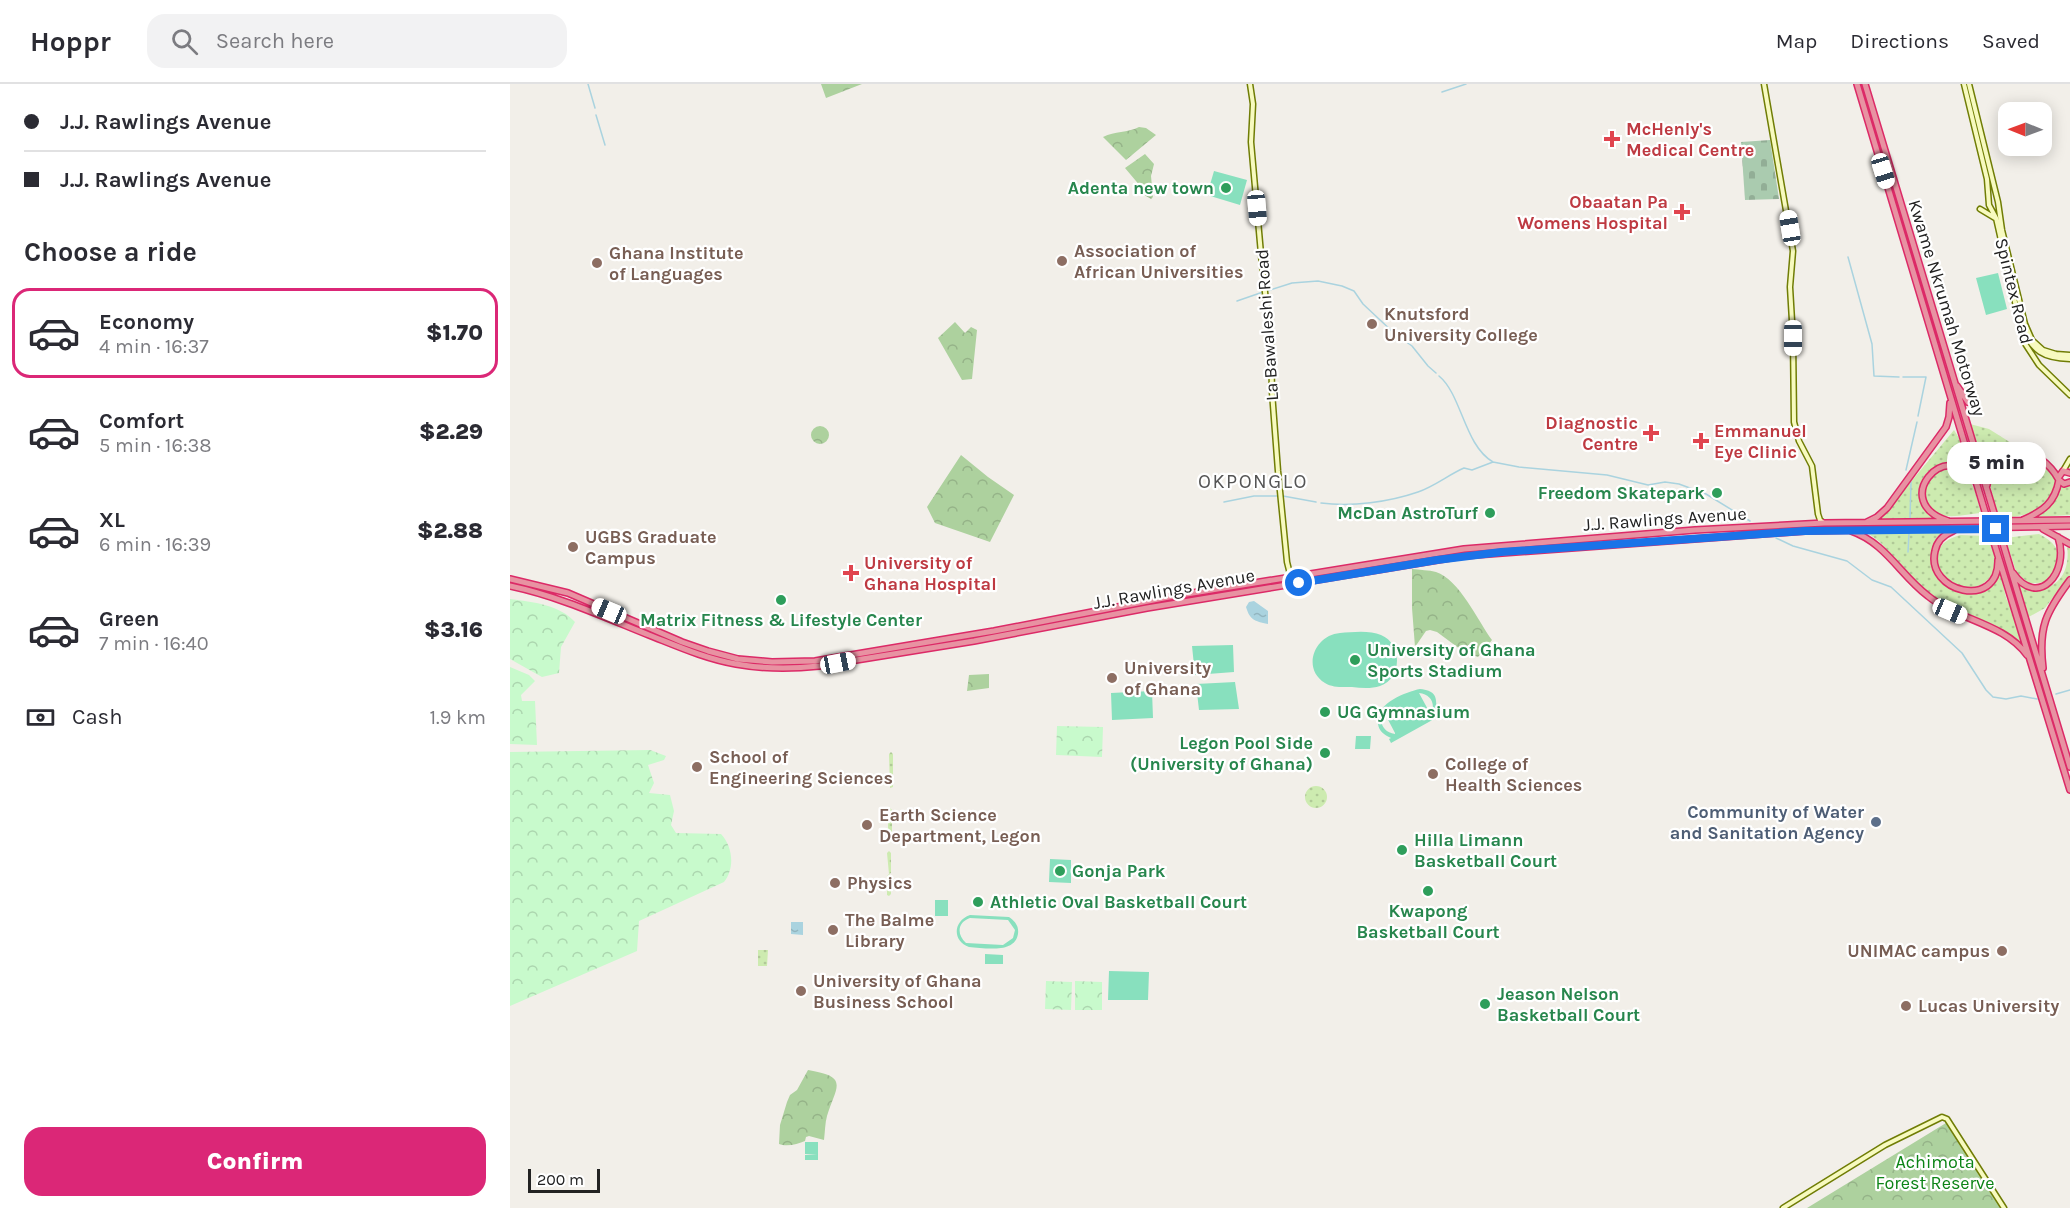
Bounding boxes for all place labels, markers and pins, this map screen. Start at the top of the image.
place label: McHenly's Medical Centre [1626,118,1754,161]
marker: McHenly's Medical Centre [1603,130,1621,148]
place label: Adenta new town [1068,177,1214,199]
marker: Adenta new town [1219,181,1233,195]
place label: Obaatan Pa Womens Hospital [1517,191,1668,234]
marker: Obaatan Pa Womens Hospital [1673,203,1691,221]
place label: Association of African Universities [1074,240,1243,283]
place label: Ghana Institute of Languages [609,242,743,285]
marker: Association of African Universities [1055,254,1069,268]
marker: Ghana Institute of Languages [590,256,604,270]
place label: Knutsford University College [1384,303,1538,346]
marker: Knutsford University College [1365,317,1379,331]
place label: Diagnostic Centre [1545,412,1638,455]
place label: Emmanuel Eye Clinic [1714,420,1807,463]
marker: Diagnostic Centre [1642,424,1660,442]
marker: Emmanuel Eye Clinic [1692,432,1710,450]
place label: Freedom Skatepark [1538,482,1705,504]
marker: Freedom Skatepark [1710,486,1724,500]
place label: McDan AstroTurf [1337,502,1478,524]
marker: McDan AstroTurf [1483,506,1497,520]
place label: UGBS Graduate Campus [585,526,717,569]
marker: UGBS Graduate Campus [566,540,580,554]
place label: University of Ghana Hospital [864,552,997,595]
marker: University of Ghana Hospital [842,564,860,582]
marker: Matrix Fitness & Lifestyle Center [774,593,788,607]
place label: Matrix Fitness & Lifestyle Center [640,609,922,631]
place label: University of Ghana Sports Stadium [1367,639,1536,682]
marker: University of Ghana Sports Stadium [1348,653,1362,667]
place label: University of Ghana [1124,657,1211,700]
marker: University of Ghana [1105,671,1119,685]
place label: UG Gymnasium [1337,701,1470,723]
marker: UG Gymnasium [1318,705,1332,719]
place label: Legon Pool Side (University of Ghana) [1130,732,1313,775]
place label: School of Engineering Sciences [709,746,893,789]
marker: Legon Pool Side (University of Ghana) [1318,746,1332,760]
place label: College of Health Sciences [1445,753,1582,796]
marker: School of Engineering Sciences [690,760,704,774]
marker: College of Health Sciences [1426,767,1440,781]
place label: Community of Water and Sanitation Agency [1670,801,1864,844]
place label: Earth Science Department, Legon [879,804,1041,847]
marker: Community of Water and Sanitation Agency [1869,815,1883,829]
marker: Earth Science Department, Legon [860,818,874,832]
place label: Hilla Limann Basketball Court [1414,829,1557,872]
marker: Hilla Limann Basketball Court [1395,843,1409,857]
place label: Gonja Park [1072,860,1166,882]
marker: Gonja Park [1053,864,1067,878]
place label: Physics [847,872,912,894]
marker: Physics [828,876,842,890]
marker: Kwapong Basketball Court [1421,884,1435,898]
place label: Athletic Oval Basketball Court [990,891,1247,913]
marker: Athletic Oval Basketball Court [971,895,985,909]
place label: Kwapong Basketball Court [1356,900,1500,943]
place label: The Balme Library [845,909,934,952]
marker: The Balme Library [826,923,840,937]
place label: UNIMAC campus [1847,940,1990,962]
marker: UNIMAC campus [1995,944,2009,958]
place label: University of Ghana Business School [813,970,982,1013]
place label: Jeason Nelson Basketball Court [1497,983,1640,1026]
marker: University of Ghana Business School [794,984,808,998]
place label: Lucas University [1918,995,2059,1017]
marker: Jeason Nelson Basketball Court [1478,997,1492,1011]
marker: Lucas University [1899,999,1913,1013]

